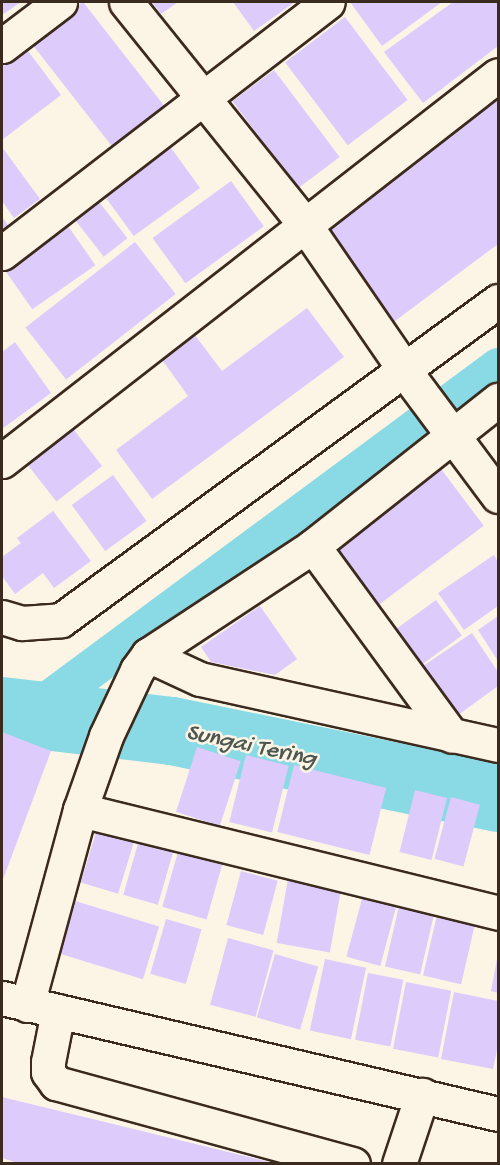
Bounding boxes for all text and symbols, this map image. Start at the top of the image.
water label: Sungai Tering [183,719,319,775]

